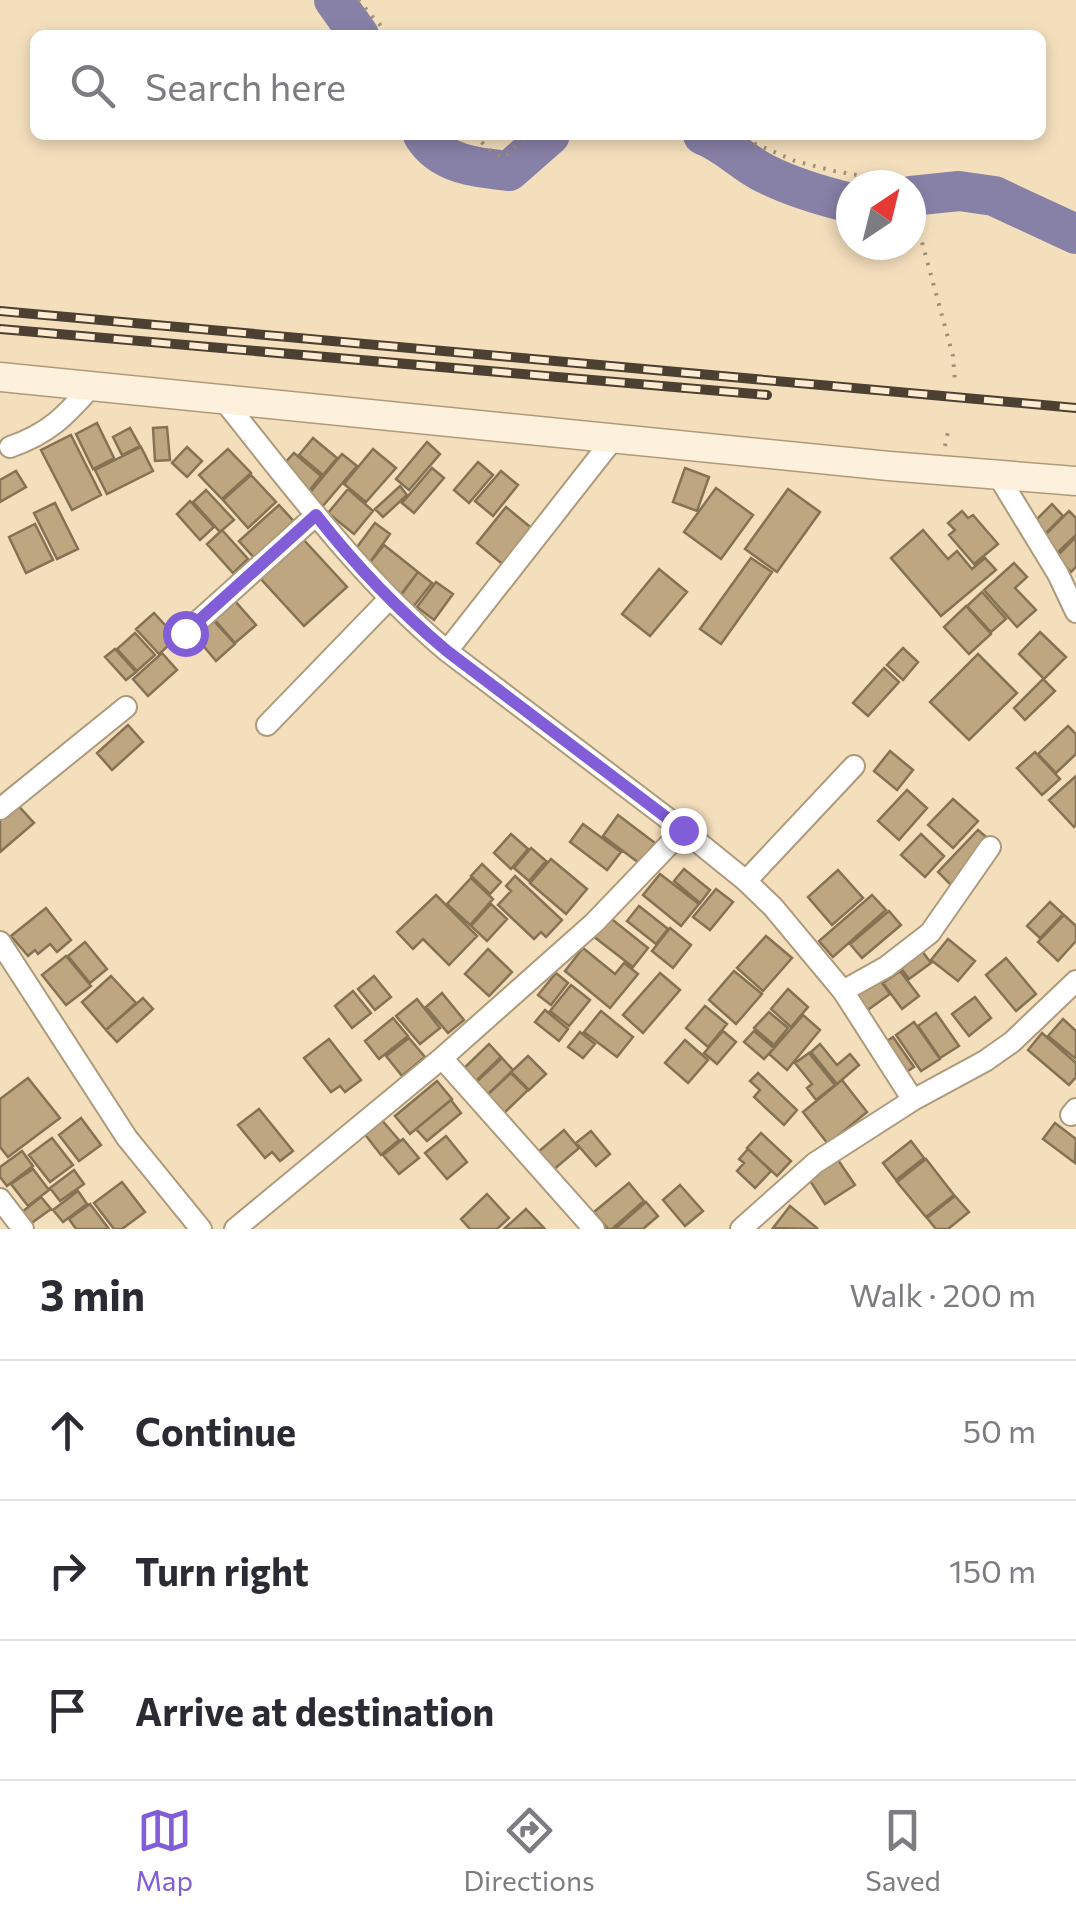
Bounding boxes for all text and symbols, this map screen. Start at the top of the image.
search box [30,30,1046,140]
icon: search [65,58,120,113]
text: Search here [145,62,346,109]
north arrow [836,170,926,260]
route start [163,611,209,657]
route end [661,808,707,854]
text: 3 min [40,1268,145,1320]
text: Walk · 200 m [850,1274,1036,1314]
icon: ahead [40,1403,95,1458]
text: Continue [135,1407,296,1454]
text: 50 m [963,1410,1036,1450]
icon: right [40,1543,95,1598]
text: Turn right [135,1547,309,1594]
text: 150 m [949,1550,1036,1590]
icon: arrive [40,1683,95,1738]
text: Arrive at destination [135,1687,494,1734]
tab: Map [135,1803,193,1897]
tab: Directions [463,1803,595,1897]
tab: Saved [865,1803,941,1897]

